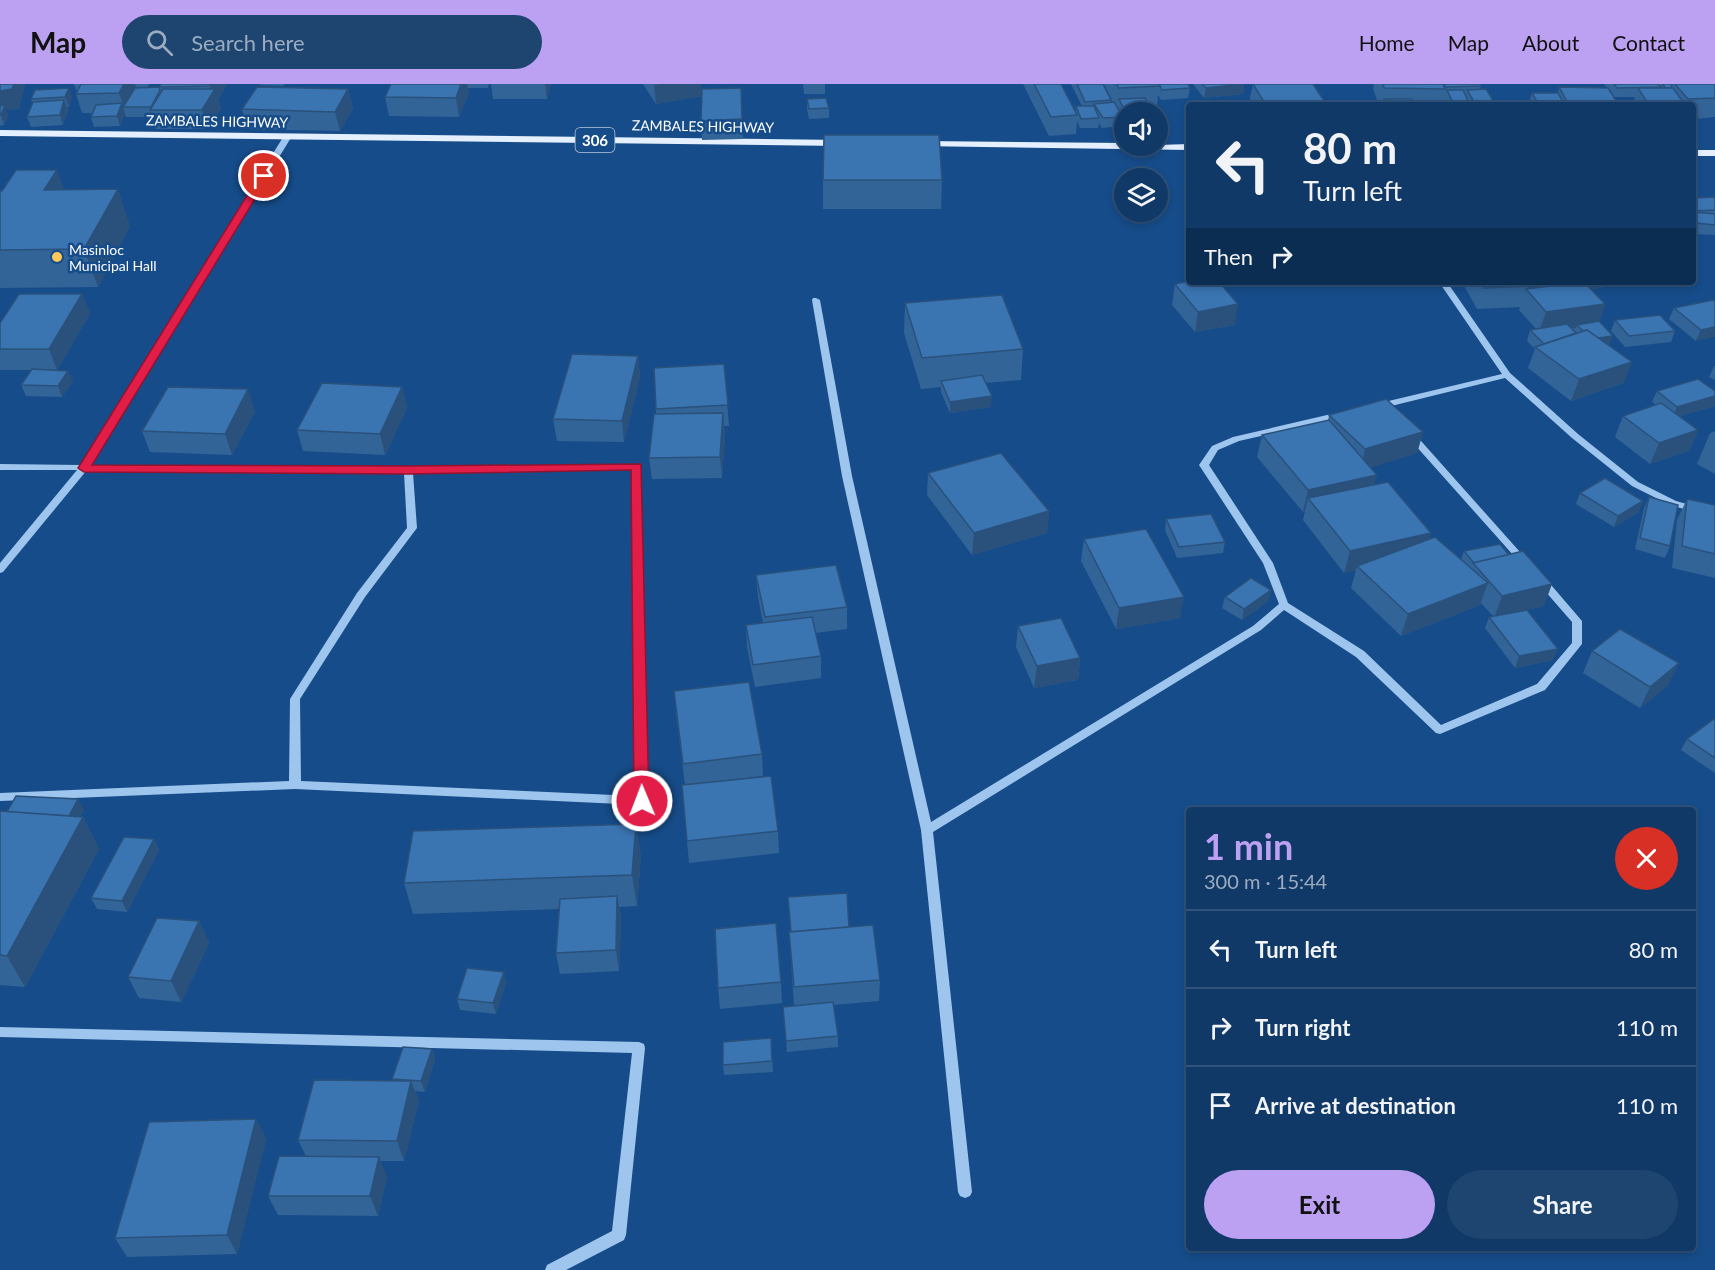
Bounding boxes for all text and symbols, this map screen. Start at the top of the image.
search box [122,15,542,69]
text: Map [30,25,86,59]
icon: search [143,26,176,59]
text: Search here [191,29,305,56]
text: Home [1359,30,1415,55]
text: Map [1448,30,1489,55]
text: About [1522,30,1579,55]
text: Contact [1612,30,1685,55]
map controls [1114,102,1168,222]
button: sound [1114,102,1168,156]
street label: ZAMBALES HIGHWAY [146,111,289,131]
street label: ZAMBALES HIGHWAY [632,116,775,136]
text: 80 m [1303,123,1397,173]
icon: left [1204,126,1282,204]
road number: 306 [576,128,614,152]
pin [238,150,289,201]
icon: arrive [247,159,280,192]
button: layers [1114,168,1168,222]
text: Turn left [1303,174,1402,207]
icon: right [1265,240,1298,273]
place label: Masinloc Municipal Hall [69,241,157,274]
text: Then [1204,243,1253,270]
marker: Masinloc Municipal Hall [50,250,64,264]
position arrow [610,769,674,833]
text: 1 min [1204,824,1293,868]
button: close [1615,827,1678,890]
text: 300 m · 15:44 [1204,869,1327,893]
icon: left [1204,933,1237,966]
text: Turn left [1255,936,1337,963]
text: 80 m [1629,936,1678,963]
icon: right [1204,1011,1237,1044]
text: Turn right [1255,1014,1350,1041]
text: 110 m [1616,1014,1678,1041]
icon: arrive [1204,1089,1237,1122]
text: Arrive at destination [1255,1092,1456,1119]
text: 110 m [1616,1092,1678,1119]
button: Exit [1204,1170,1435,1239]
button: Share [1447,1170,1678,1239]

